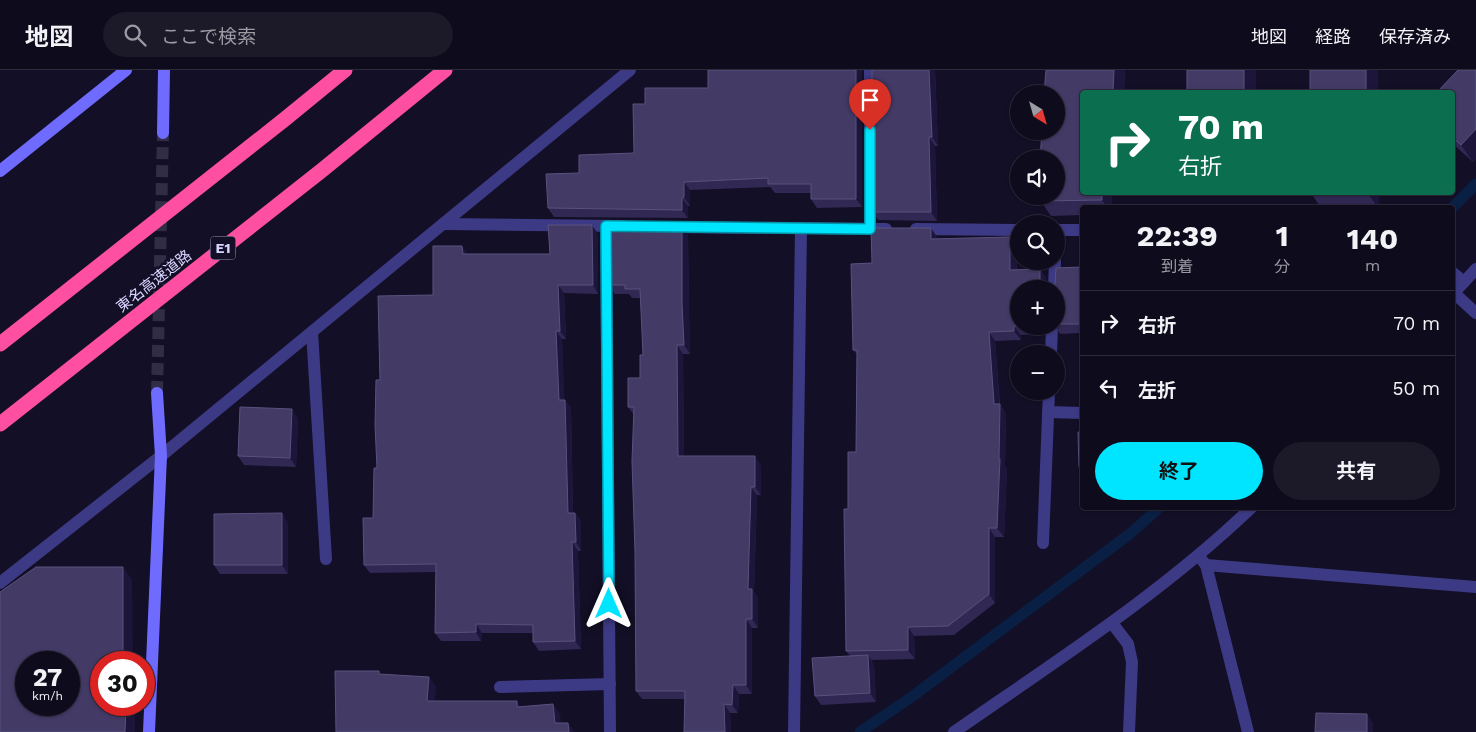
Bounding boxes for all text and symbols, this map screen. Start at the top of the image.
search box [103,12,453,57]
icon: search [121,21,149,49]
text: 地図 [25,23,73,51]
text: ここで検索 [161,25,256,48]
text: 地図 [1251,26,1287,47]
text: 経路 [1315,26,1351,47]
text: 保存済み [1379,26,1451,47]
pin [849,79,891,130]
north arrow [1010,85,1065,140]
map controls [1010,85,1065,400]
icon: arrive [856,86,884,114]
text: 70 m [1178,106,1264,148]
icon: right [1095,110,1160,175]
button: sound [1010,150,1065,205]
text: 右折 [1178,154,1222,179]
button: search [1010,215,1065,270]
text: 22:39 [1137,218,1218,253]
text: 1 [1276,218,1289,253]
text: 140 [1347,221,1398,256]
road number: E1 [210,237,236,260]
street label: 東名高速道路 [113,246,195,316]
text: m [1365,256,1380,275]
text: 到着 [1161,257,1193,276]
text: 分 [1274,257,1290,276]
button: + [1010,280,1065,335]
icon: right [1095,309,1123,337]
text: 70 m [1393,312,1440,335]
text: 右折 [1138,314,1176,337]
button: − [1010,345,1065,400]
icon: left [1095,374,1123,402]
text: 50 m [1393,377,1440,400]
text: 左折 [1138,379,1176,402]
button: 終了 [1095,442,1263,500]
button: 共有 [1273,442,1440,500]
position arrow [582,577,634,629]
speed limit sign: 30 [90,651,155,716]
text: 27 [33,663,62,692]
text: km/h [32,689,63,703]

